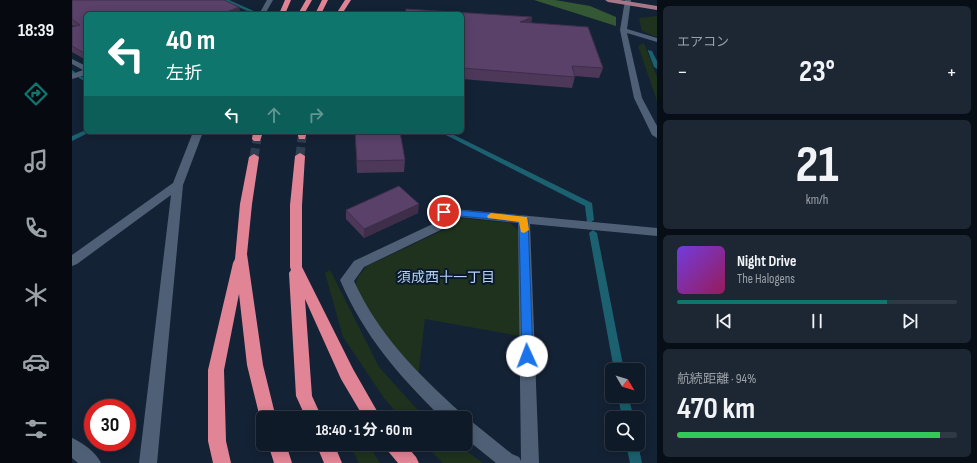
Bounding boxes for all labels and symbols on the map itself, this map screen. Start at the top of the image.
pin [427,195,461,229]
district label: 須成西十一丁目 [397,269,495,286]
position arrow [506,335,548,377]
north arrow [605,363,645,403]
speed limit sign: 30 [84,399,136,451]

